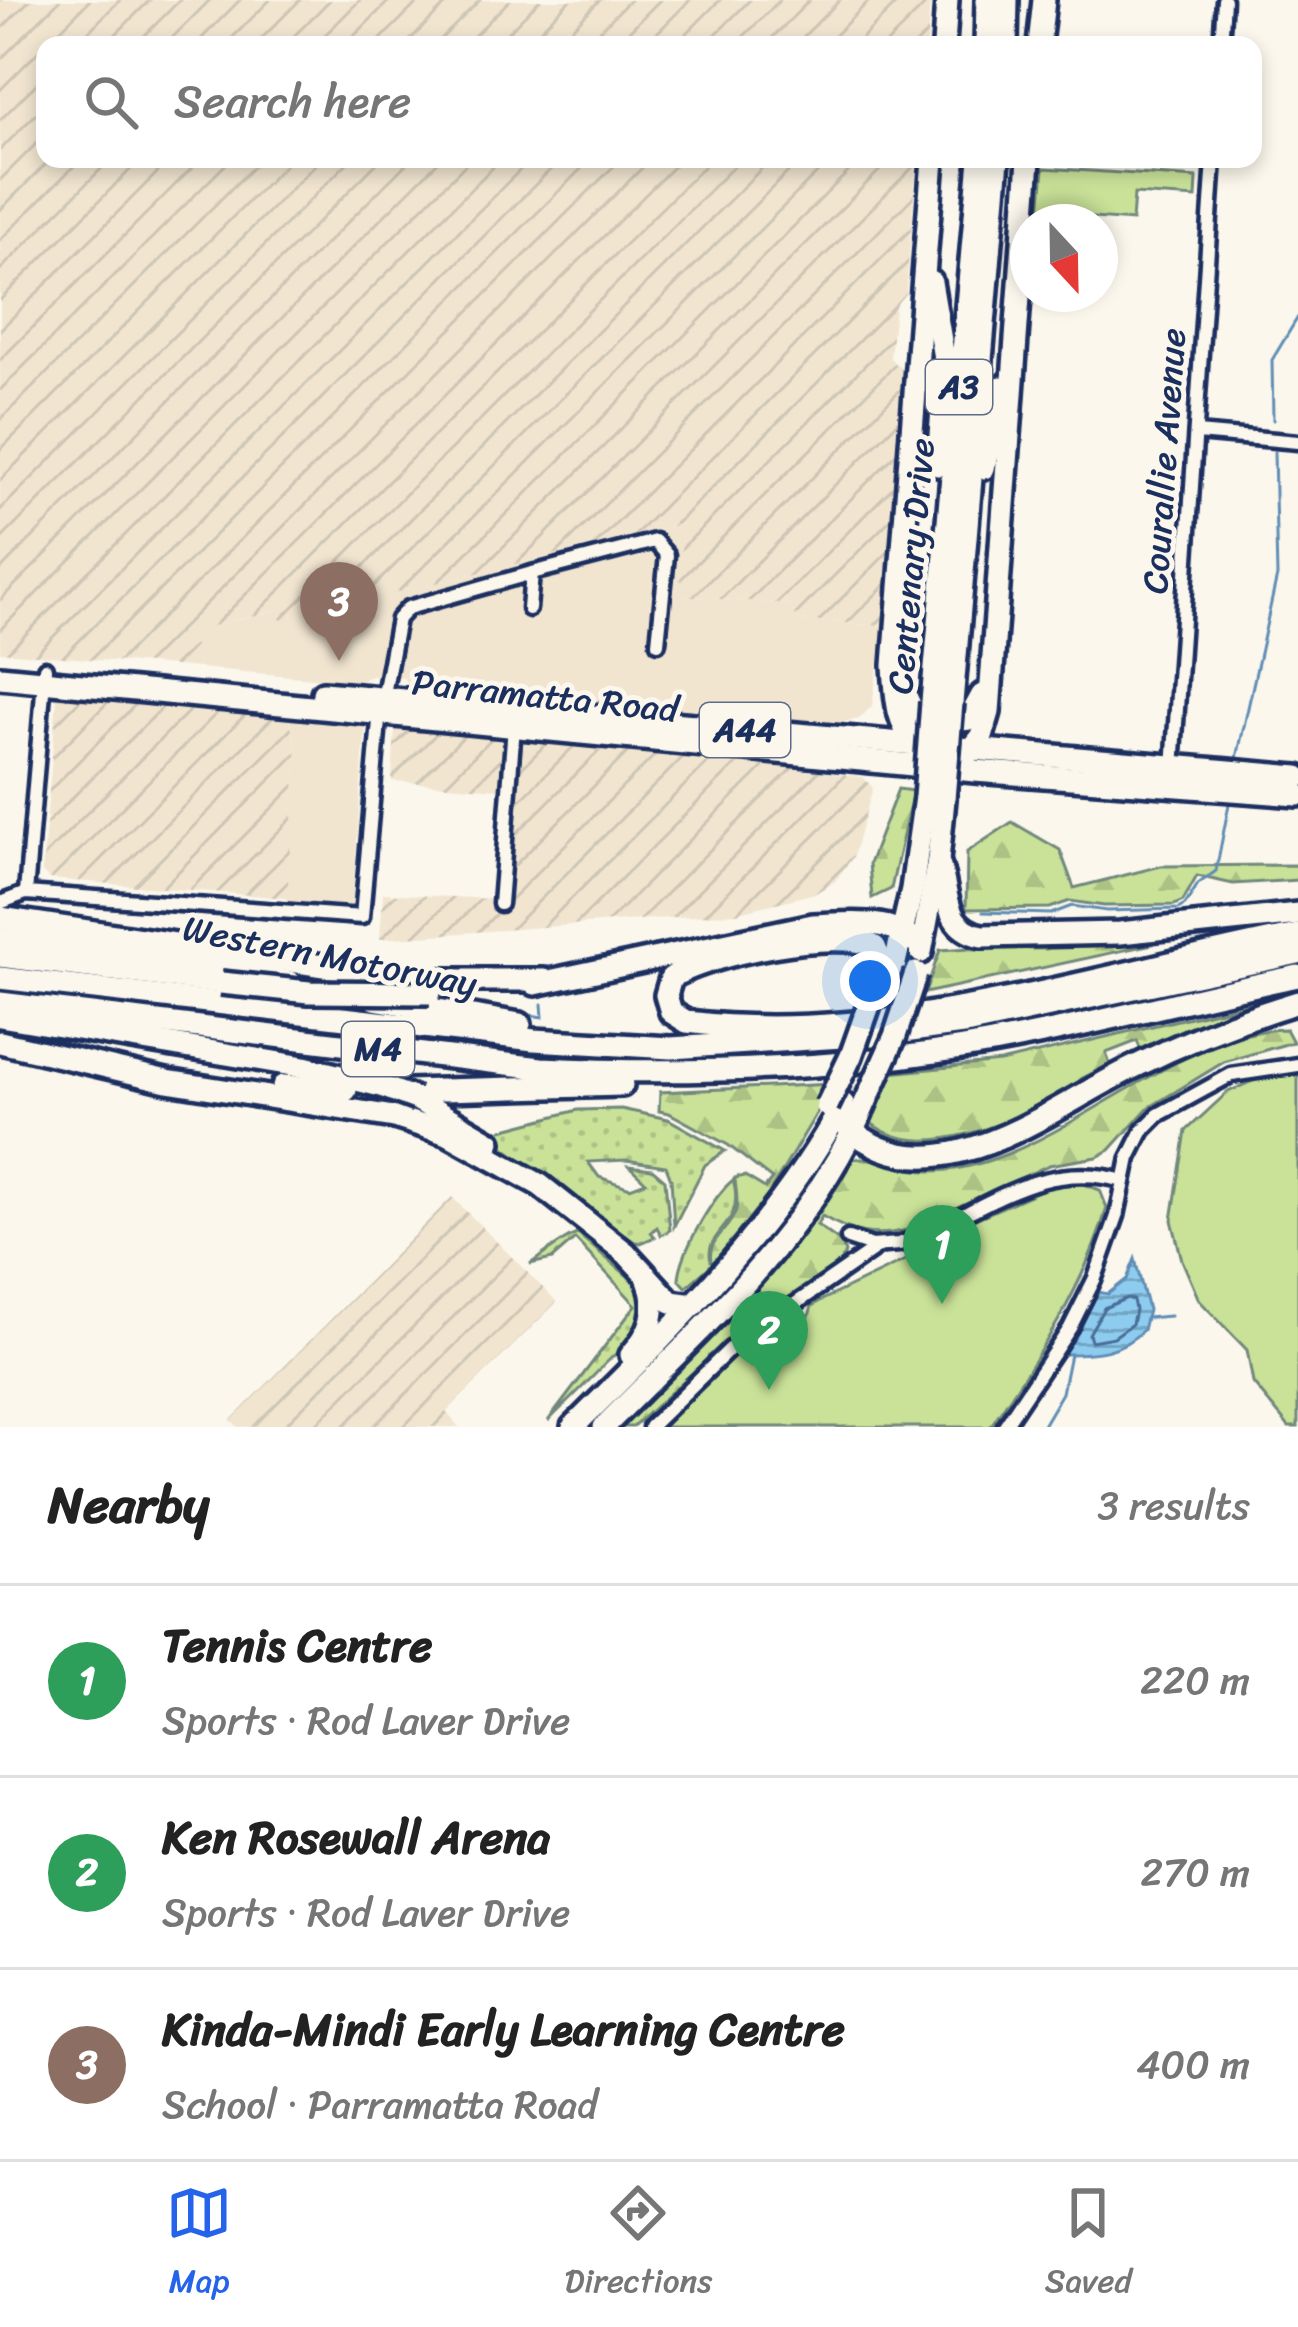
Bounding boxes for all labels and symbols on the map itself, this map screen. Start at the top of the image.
north arrow [1010,204,1118,312]
street label: Courallie Avenue [1123,326,1205,596]
road number: A3 [926,360,992,414]
street label: Centenary Drive [868,435,954,697]
pin: 3 [300,562,378,661]
street label: Parramatta Road [409,650,684,742]
road number: A44 [700,703,790,757]
street label: Western Motorway [178,896,483,1016]
your location [840,951,900,1011]
road number: M4 [342,1022,414,1076]
pin: 1 [903,1205,981,1304]
pin: 2 [730,1291,808,1390]

